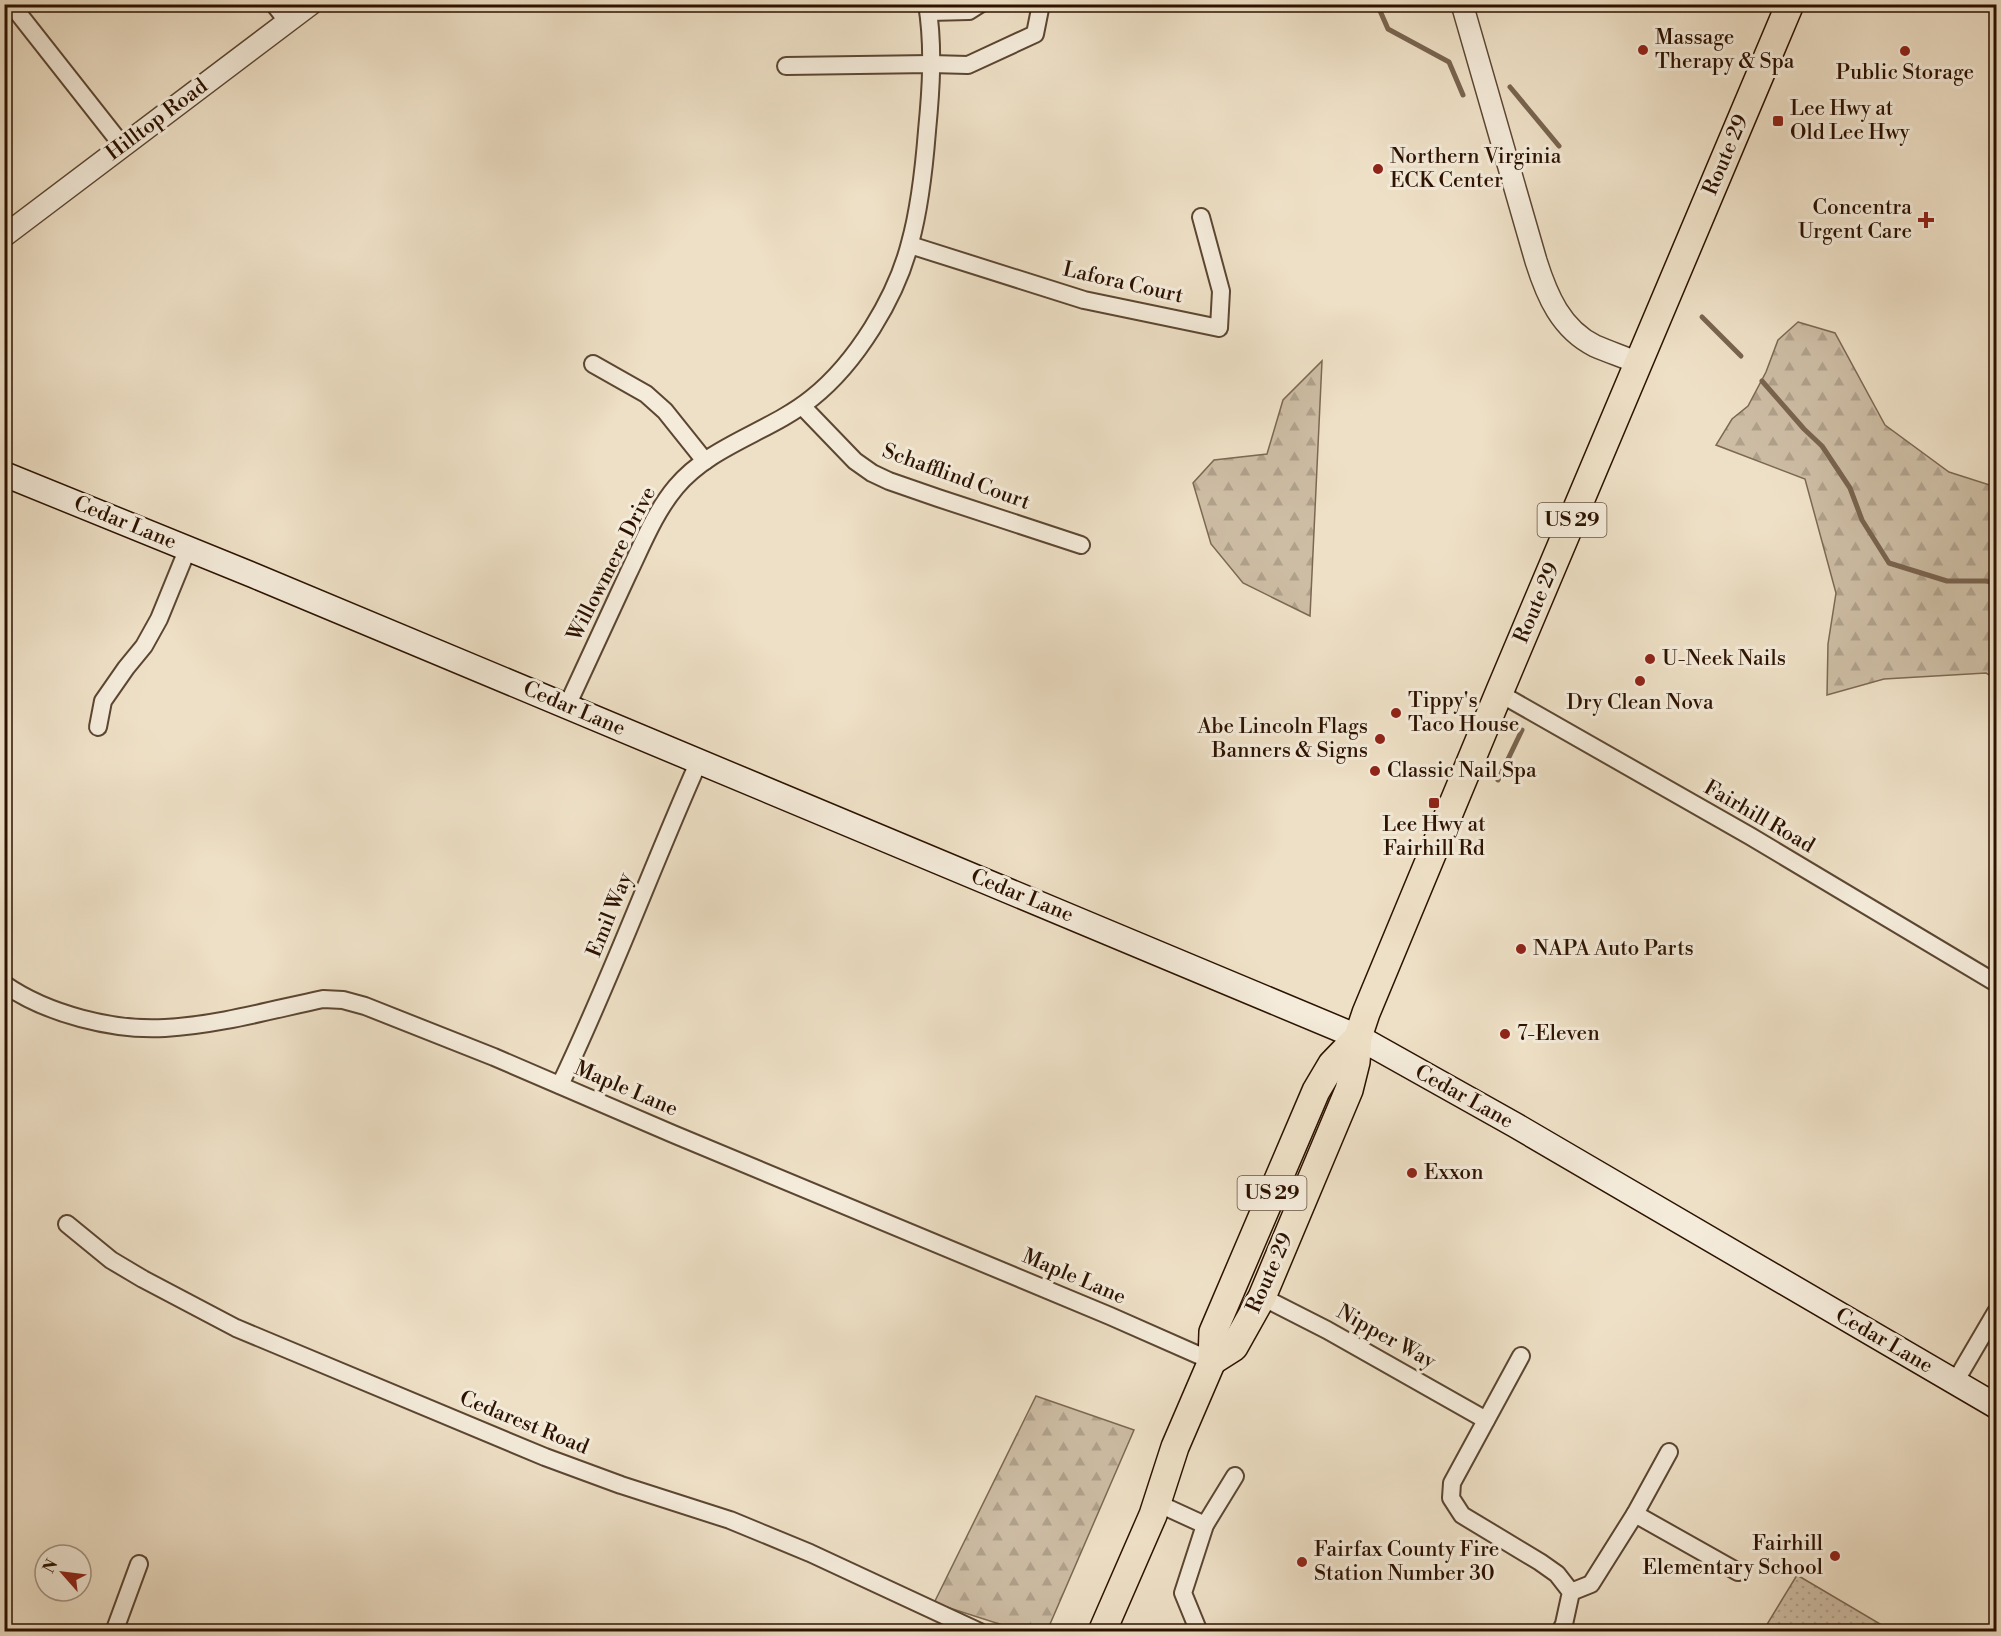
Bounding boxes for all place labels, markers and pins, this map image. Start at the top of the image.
place label: Massage Therapy & Spa [1655,25,1795,75]
marker: Massage Therapy & Spa [1636,43,1650,57]
marker: Public Storage [1898,44,1912,58]
place label: Public Storage [1836,60,1974,86]
place label: Lee Hwy at Old Lee Hwy [1790,96,1911,146]
marker: Lee Hwy at Old Lee Hwy [1771,114,1785,128]
place label: Northern Virginia ECK Center [1390,144,1562,194]
marker: Northern Virginia ECK Center [1371,162,1385,176]
place label: Concentra Urgent Care [1798,195,1912,245]
marker: Concentra Urgent Care [1917,211,1935,229]
place label: U-Neek Nails [1662,646,1786,672]
marker: U-Neek Nails [1643,652,1657,666]
marker: Dry Clean Nova [1633,674,1647,688]
place label: Tippy's Taco House [1408,688,1519,738]
place label: Dry Clean Nova [1566,690,1714,716]
marker: Tippy's Taco House [1389,706,1403,720]
place label: Abe Lincoln Flags Banners & Signs [1197,714,1368,764]
marker: Abe Lincoln Flags Banners & Signs [1373,732,1387,746]
place label: Classic Nail Spa [1387,758,1537,784]
marker: Classic Nail Spa [1368,764,1382,778]
marker: Lee Hwy at Fairhill Rd [1427,796,1441,810]
place label: Lee Hwy at Fairhill Rd [1382,812,1486,862]
place label: NAPA Auto Parts [1533,936,1694,962]
marker: NAPA Auto Parts [1514,942,1528,956]
place label: 7-Eleven [1517,1021,1600,1047]
marker: 7-Eleven [1498,1027,1512,1041]
place label: Exxon [1424,1160,1484,1186]
marker: Exxon [1405,1166,1419,1180]
place label: Fairhill Elementary School [1643,1531,1823,1581]
place label: Fairfax County Fire Station Number 30 [1314,1537,1499,1587]
marker: Fairhill Elementary School [1828,1549,1842,1563]
marker: Fairfax County Fire Station Number 30 [1295,1555,1309,1569]

